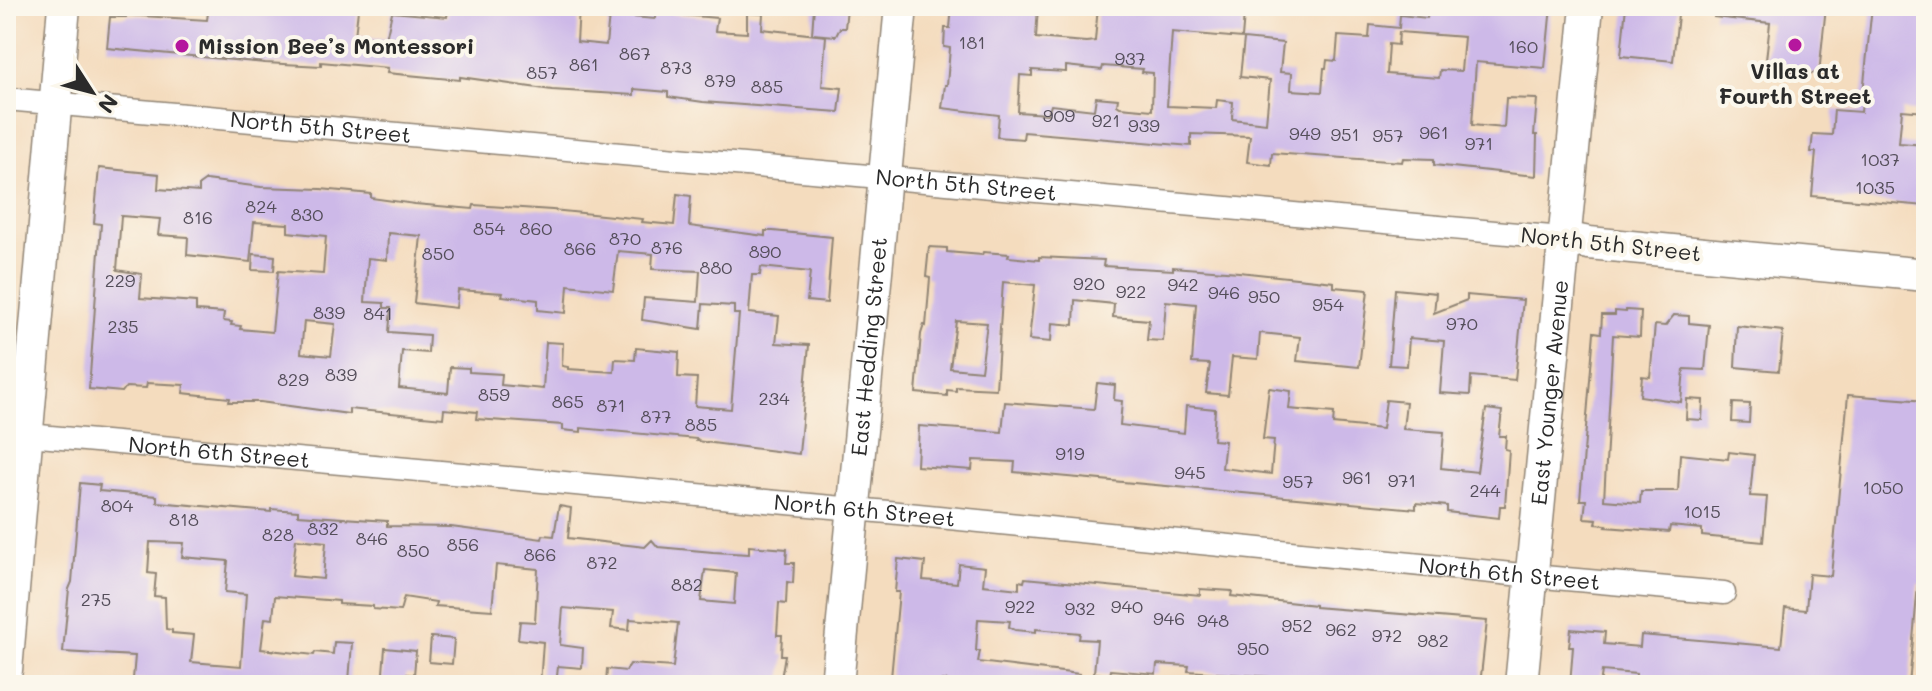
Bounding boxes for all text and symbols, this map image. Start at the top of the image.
house number: 181 [959,30,985,54]
place label: Mission Bee’s Montessori [198,31,474,60]
house number: 160 [1508,34,1538,58]
marker: Villas at Fourth Street [1786,36,1804,54]
marker: Mission Bee’s Montessori [173,37,191,55]
house number: 867 [619,41,651,65]
house number: 937 [1114,46,1146,70]
north arrow [52,52,132,132]
house number: 861 [569,52,599,76]
house number: 873 [660,55,692,79]
place label: Villas at Fourth Street [1719,56,1872,110]
house number: 857 [526,60,558,84]
house number: 879 [704,68,736,92]
house number: 885 [751,74,783,98]
text: N [92,89,125,119]
house number: 909 [1043,103,1076,127]
street label: North 5th Street [229,104,412,149]
house number: 921 [1092,108,1120,132]
house number: 939 [1128,113,1160,137]
house number: 961 [1419,120,1449,144]
house number: 949 [1289,121,1321,145]
house number: 951 [1330,122,1360,146]
house number: 957 [1372,123,1404,147]
house number: 971 [1465,131,1493,155]
house number: 1037 [1860,147,1900,171]
street label: North 5th Street [875,162,1058,207]
house number: 1035 [1855,175,1895,199]
house number: 824 [245,194,277,218]
house number: 830 [291,202,323,226]
house number: 816 [183,205,213,229]
house number: 854 [473,216,505,240]
house number: 860 [520,216,552,240]
street label: North 5th Street [1519,220,1703,267]
house number: 870 [609,226,641,250]
house number: 876 [651,235,683,259]
house number: 866 [564,236,596,260]
street label: East Hedding Street [844,236,893,457]
house number: 890 [749,239,781,263]
house number: 850 [422,241,454,265]
house number: 880 [700,255,732,279]
house number: 229 [105,268,136,292]
house number: 920 [1073,271,1105,295]
house number: 942 [1167,272,1199,296]
street label: East Younger Avenue [1524,278,1574,506]
house number: 922 [1116,279,1146,303]
house number: 946 [1208,280,1240,304]
house number: 950 [1248,284,1280,308]
house number: 954 [1312,292,1344,316]
house number: 839 [313,300,345,324]
house number: 841 [363,301,393,325]
house number: 970 [1446,311,1478,335]
house number: 235 [107,314,139,338]
house number: 839 [325,362,357,386]
house number: 829 [277,367,309,391]
house number: 859 [478,382,510,406]
house number: 234 [758,386,790,410]
house number: 865 [552,389,584,413]
house number: 871 [597,393,625,417]
house number: 877 [641,404,671,428]
house number: 885 [685,412,717,436]
street label: North 6th Street [127,429,311,474]
house number: 919 [1055,441,1085,465]
house number: 945 [1174,460,1206,484]
house number: 961 [1342,465,1372,489]
house number: 971 [1388,468,1416,492]
house number: 957 [1282,469,1314,493]
house number: 1050 [1863,475,1903,499]
house number: 244 [1469,478,1501,502]
street label: North 6th Street [773,487,957,533]
house number: 804 [101,493,134,517]
house number: 1015 [1683,499,1721,523]
house number: 818 [169,507,199,531]
house number: 832 [307,516,339,540]
house number: 828 [262,522,294,546]
house number: 846 [356,526,388,550]
house number: 856 [447,532,479,556]
house number: 850 [397,538,429,562]
house number: 866 [524,542,556,566]
house number: 872 [587,550,617,574]
street label: North 6th Street [1417,550,1601,596]
house number: 882 [671,572,703,596]
house number: 275 [81,587,111,611]
house number: 922 [1005,594,1035,618]
house number: 940 [1111,594,1143,618]
house number: 932 [1064,596,1096,620]
house number: 946 [1153,606,1185,630]
house number: 948 [1197,608,1229,632]
house number: 952 [1281,613,1313,637]
house number: 962 [1325,617,1357,641]
house number: 972 [1372,623,1402,647]
house number: 982 [1417,628,1449,652]
house number: 950 [1237,636,1269,660]

